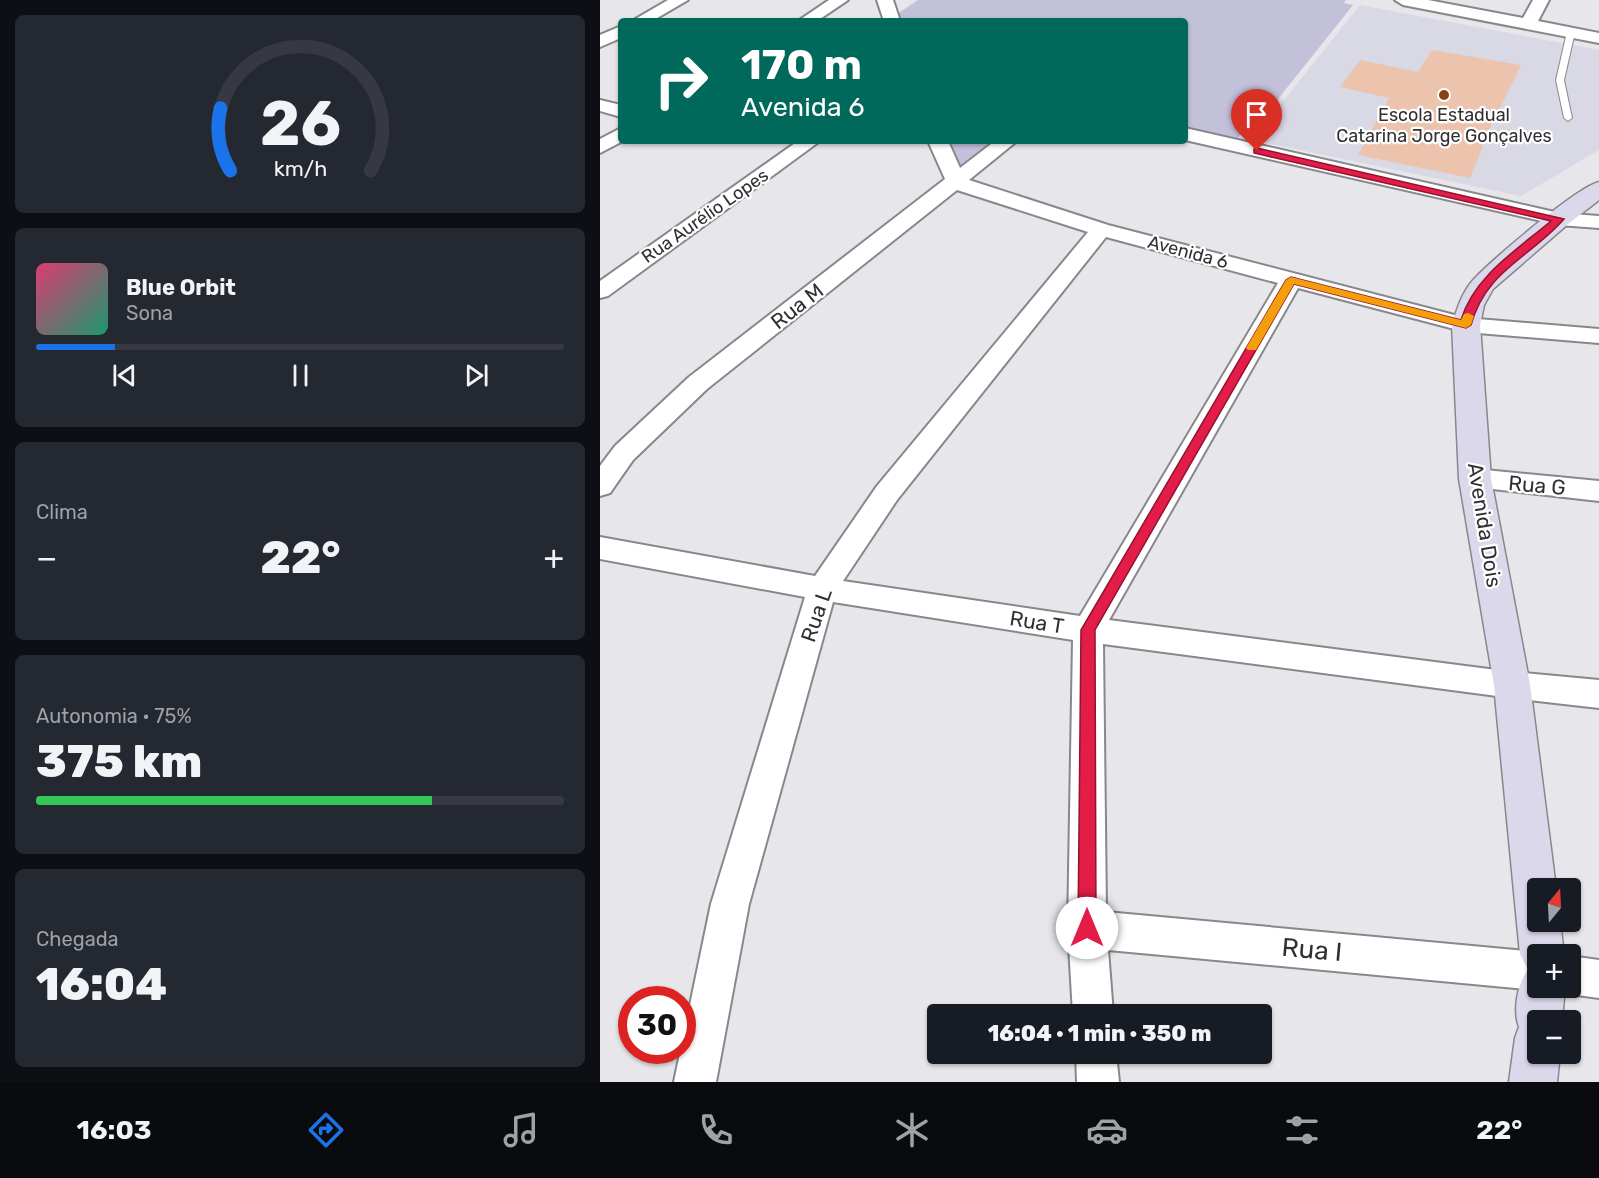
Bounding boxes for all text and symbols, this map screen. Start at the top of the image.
text: 170 m [741,40,862,90]
icon: right [642,42,720,120]
text: 26 [259,87,341,161]
marker: Escola Estadual Catarina Jorge Gonçalves [1437,88,1451,102]
pin [1231,89,1282,151]
text: Avenida 6 [741,91,865,123]
icon: arrive [1240,98,1273,131]
place label: Escola Estadual Catarina Jorge Gonçalves [1336,104,1552,147]
text: km/h [273,157,327,182]
street label: Rua Aurélio Lopes [637,164,773,268]
street label: Avenida 6 [1145,231,1231,273]
text: Blue Orbit [126,274,236,301]
street label: Rua M [766,278,828,334]
text: Sona [126,301,173,325]
icon: previous [108,359,141,392]
icon: pause [284,359,317,392]
icon: next [460,359,493,392]
street label: Avenida Dois [1463,461,1507,589]
street label: Rua G [1507,470,1567,500]
text: Clima [36,500,88,524]
text: 22° [261,531,340,584]
text: − [36,538,57,577]
text: + [543,538,564,577]
street label: Rua L [795,585,837,645]
street label: Rua T [1008,605,1066,639]
text: Autonomia · 75% [36,704,192,728]
text: 375 km [36,735,202,788]
north arrow [1527,878,1581,932]
map controls [1527,878,1581,1064]
position arrow [1055,896,1119,960]
text: Chegada [36,927,119,951]
street label: Rua I [1281,932,1343,968]
button: + [1527,944,1581,998]
text: 16:04 [36,958,167,1011]
speed limit sign: 30 [618,986,696,1064]
button: − [1527,1010,1581,1064]
text: 16:04 · 1 min · 350 m [988,1020,1211,1047]
icon: directions [305,1109,347,1151]
icon: music [500,1109,542,1151]
icon: phone [695,1109,737,1151]
icon: climate [891,1109,933,1151]
icon: car [1086,1109,1128,1151]
icon: filters [1281,1109,1323,1151]
text: 16:03 [77,1114,152,1146]
text: 22° [1476,1114,1522,1146]

